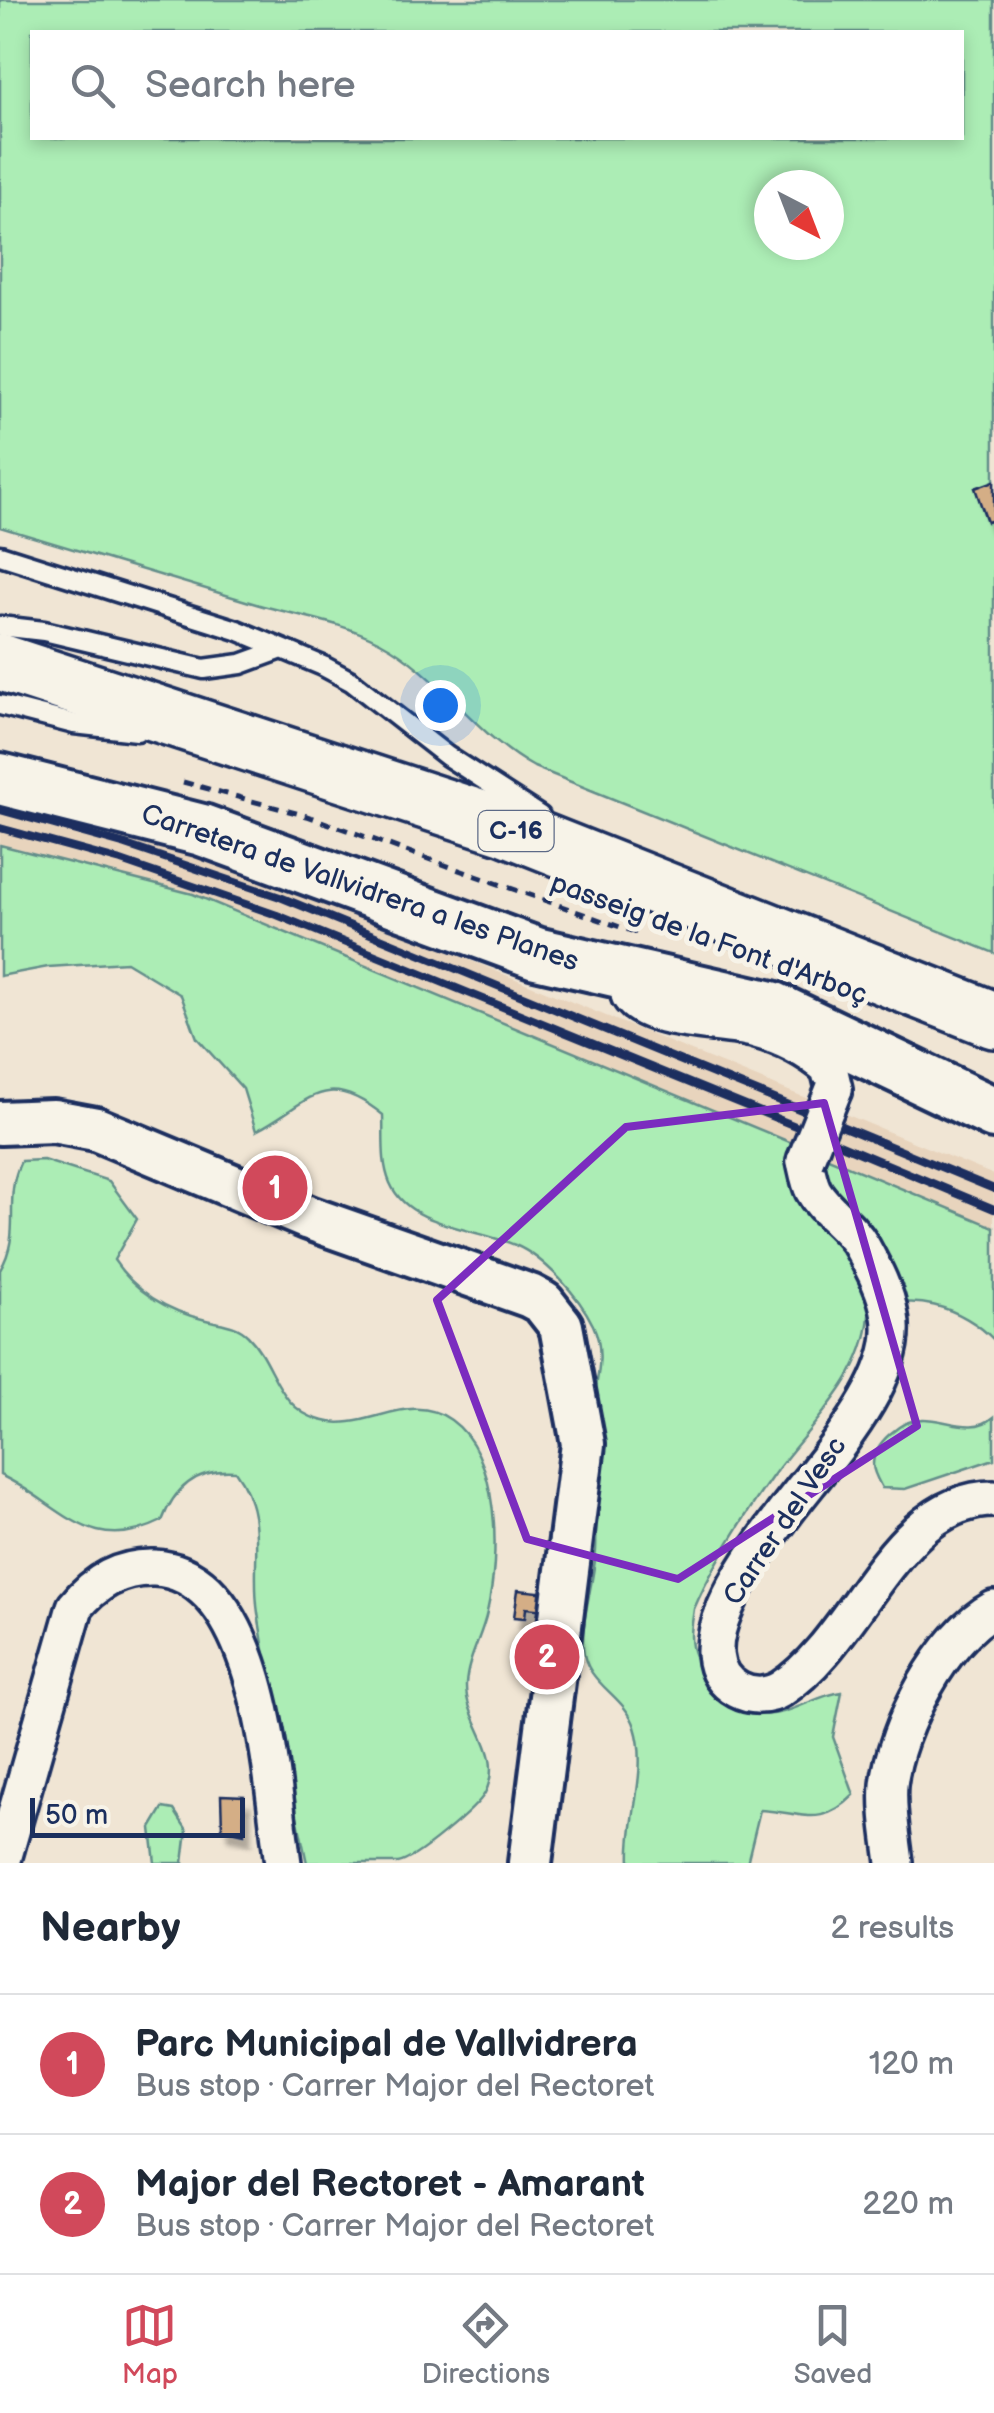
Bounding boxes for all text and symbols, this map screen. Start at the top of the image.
search box [30,30,964,140]
icon: search [65,58,120,113]
text: Search here [145,63,356,108]
north arrow [754,170,844,260]
your location [415,680,466,731]
street label: Carretera de Vallvidrera a les Planes [137,797,583,979]
road number: C-16 [478,811,554,851]
street label: passeig de la Font d'Arboç [546,866,872,1012]
pin: 1 [242,1150,308,1226]
street label: Carrer del Vesc [717,1431,853,1611]
pin: 2 [514,1620,580,1694]
scale bar [30,1793,245,1838]
text: 50 m [45,1799,108,1832]
text: Nearby [40,1903,180,1954]
text: 2 results [830,1909,954,1948]
text: Parc Municipal de Vallvidrera [135,2022,638,2067]
text: 1 [66,2045,79,2084]
text: 120 m [869,2045,954,2084]
text: Bus stop · Carrer Major del Rectoret [135,2067,654,2106]
text: Major del Rectoret - Amarant [135,2162,645,2207]
text: 2 [63,2185,82,2224]
text: 220 m [862,2185,954,2224]
text: Bus stop · Carrer Major del Rectoret [135,2207,654,2246]
tab: Map [122,2298,178,2391]
tab: Directions [421,2298,550,2391]
tab: Saved [794,2298,872,2391]

